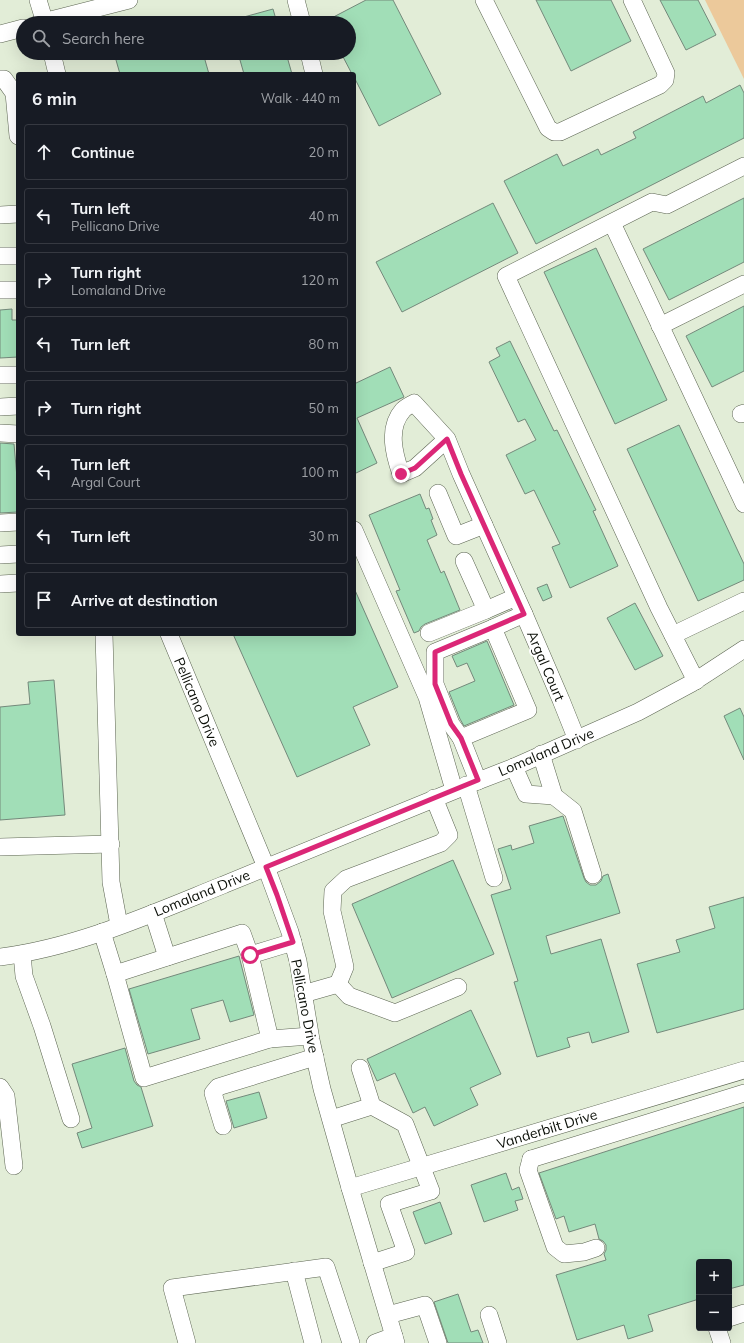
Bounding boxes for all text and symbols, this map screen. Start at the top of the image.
search box [16,16,356,60]
icon: search [30,27,52,49]
text: Search here [62,29,144,48]
text: 6 min [32,88,77,109]
text: Walk · 440 m [261,90,340,106]
icon: ahead [33,141,55,163]
text: Continue [71,143,134,162]
text: 20 m [309,144,339,160]
text: Turn left [71,199,130,218]
icon: left [33,205,55,227]
text: 40 m [309,208,339,224]
text: Pellicano Drive [71,218,160,234]
text: Turn right [71,263,141,282]
icon: right [33,269,55,291]
text: 120 m [301,272,339,288]
text: Lomaland Drive [71,282,166,298]
icon: left [33,333,55,355]
text: Turn left [71,335,130,354]
text: 80 m [309,336,339,352]
icon: right [33,397,55,419]
text: Turn right [71,399,141,418]
text: 50 m [309,400,339,416]
text: Turn left [71,455,130,474]
icon: left [33,461,55,483]
text: 100 m [301,464,339,480]
route end [392,465,410,483]
text: Argal Court [71,474,140,490]
icon: left [33,525,55,547]
text: Turn left [71,527,130,546]
text: 30 m [309,528,339,544]
icon: arrive [33,589,55,611]
text: Arrive at destination [71,591,218,610]
street label: Argal Court [523,628,569,704]
street label: Pellicano Drive [170,655,224,749]
street label: Lomaland Drive [496,724,596,780]
street label: Lomaland Drive [151,866,253,920]
route start [241,946,259,964]
street label: Pellicano Drive [287,957,323,1055]
street label: Vanderbilt Drive [495,1105,599,1153]
map controls [696,1259,732,1331]
button: + [696,1259,732,1295]
button: − [696,1295,732,1331]

